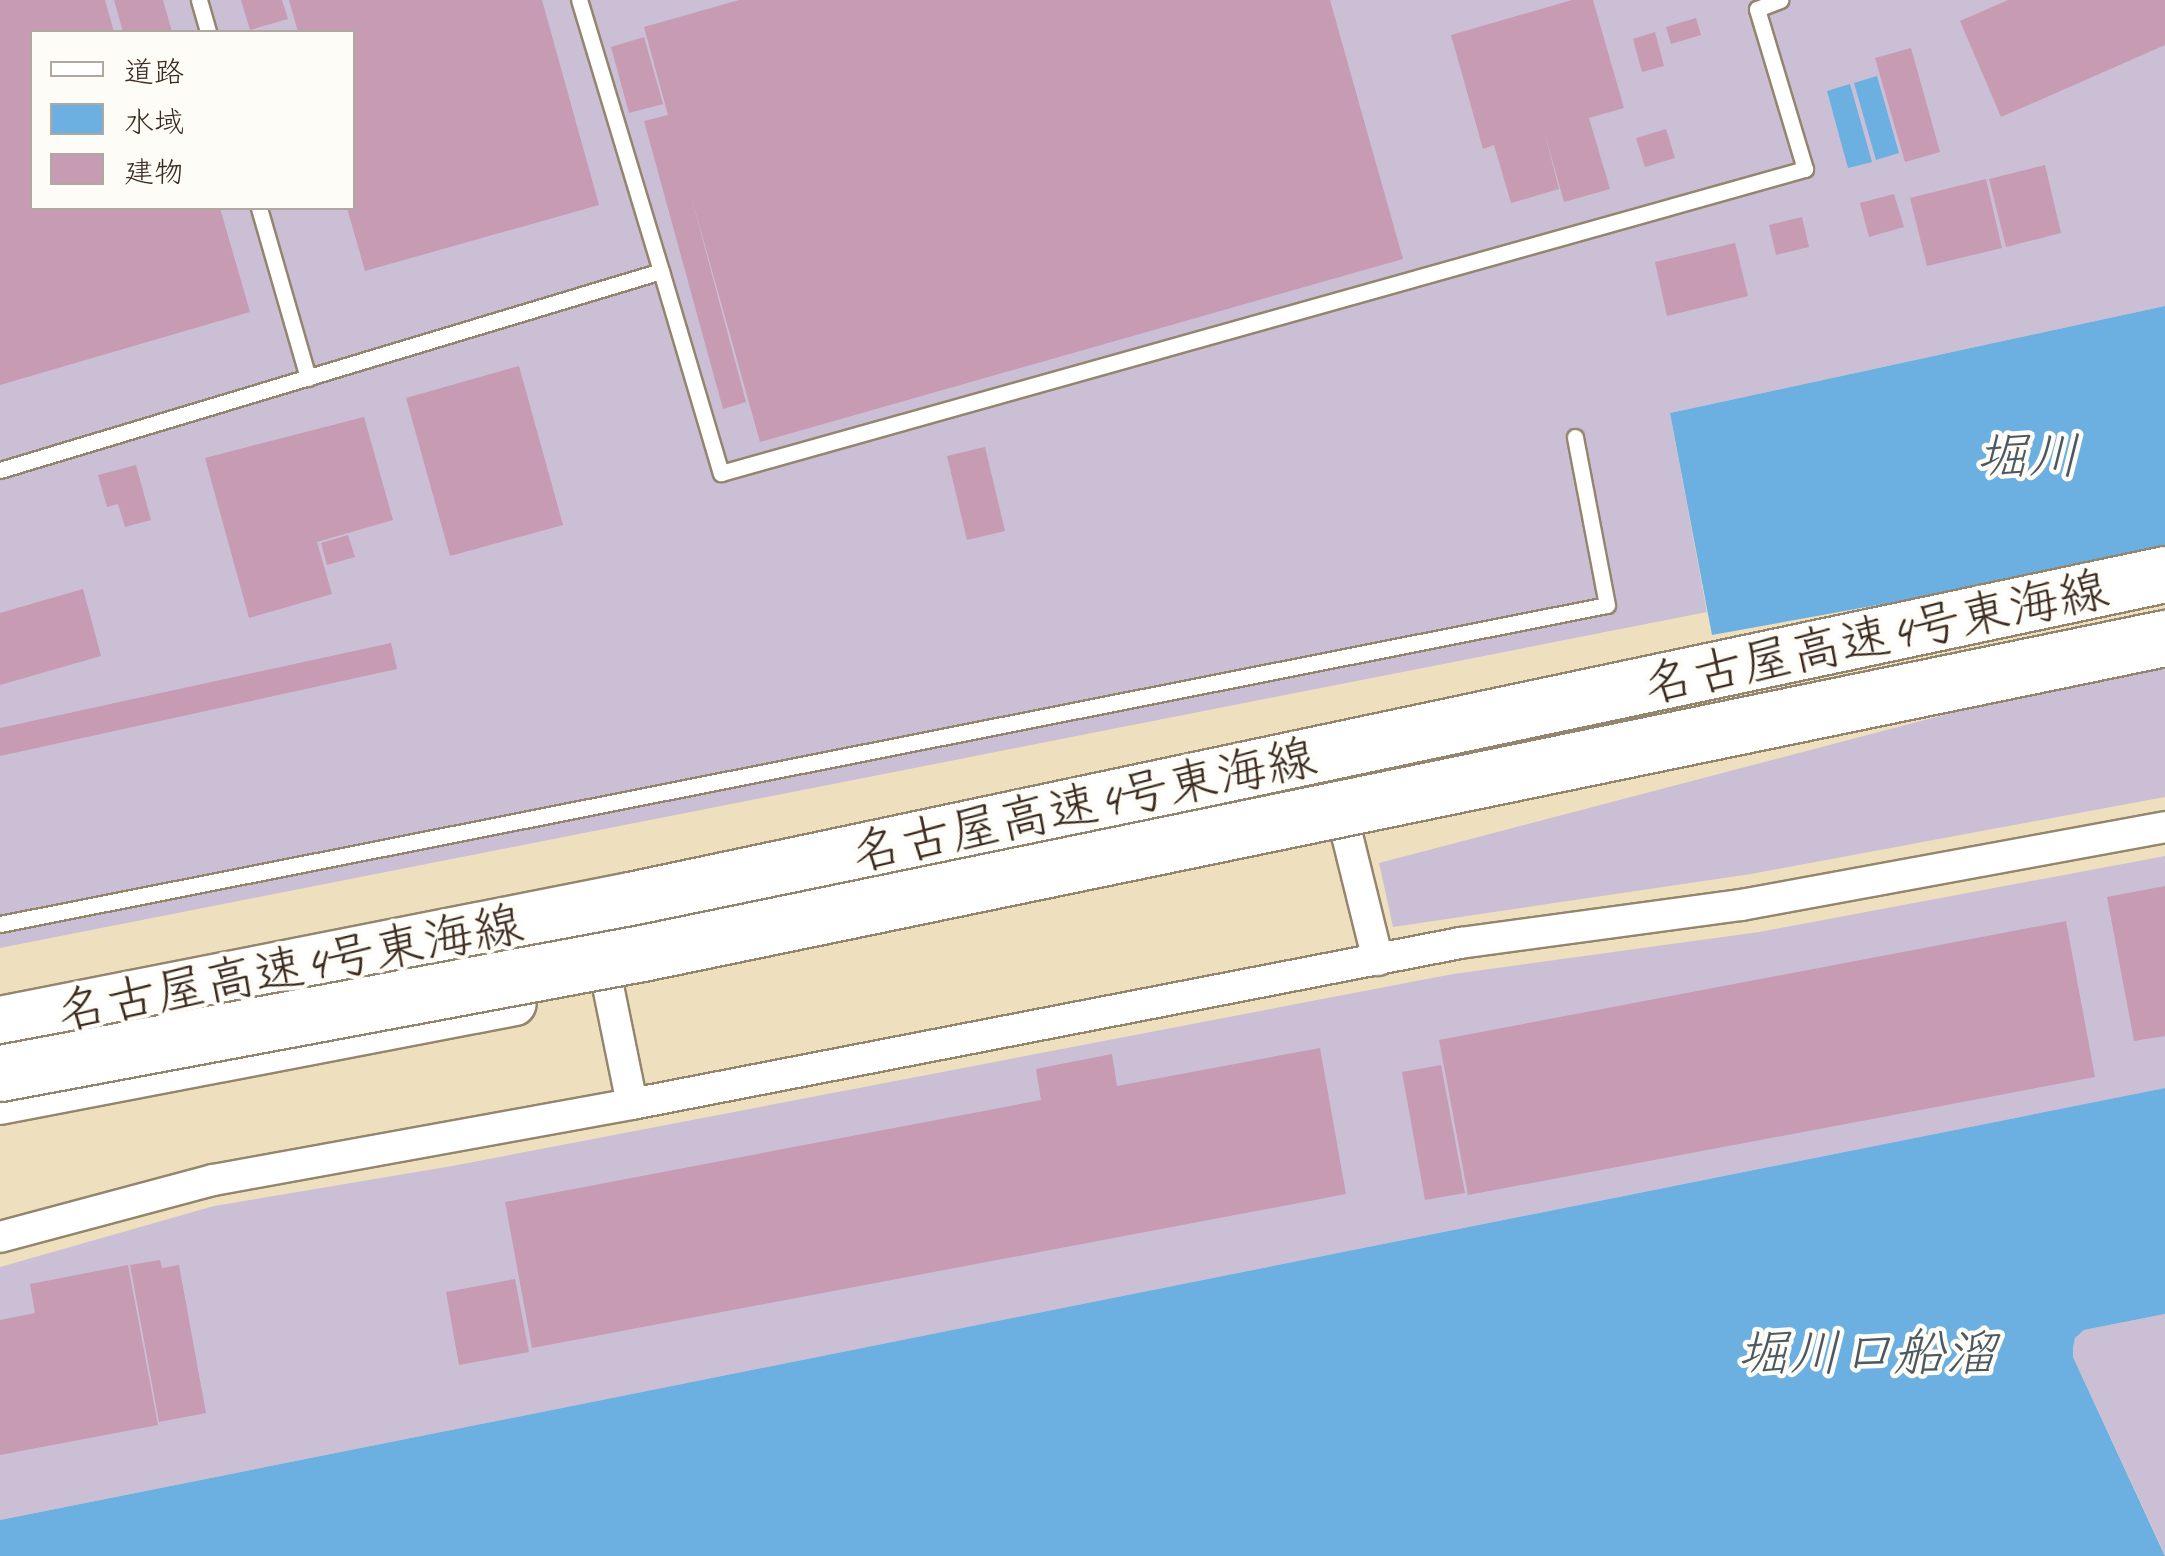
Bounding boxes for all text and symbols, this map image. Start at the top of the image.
legend [30,30,355,210]
text: 道路 [124,53,184,91]
text: 水域 [124,103,184,141]
text: 建物 [124,153,184,191]
water label: 堀川 [1976,426,2080,488]
street label: 名古屋高速4号東海線 [1639,559,2113,715]
street label: 名古屋高速4号東海線 [847,727,1321,883]
street label: 名古屋高速4号東海線 [52,893,528,1043]
water label: 堀川口船溜 [1737,1323,1997,1385]

